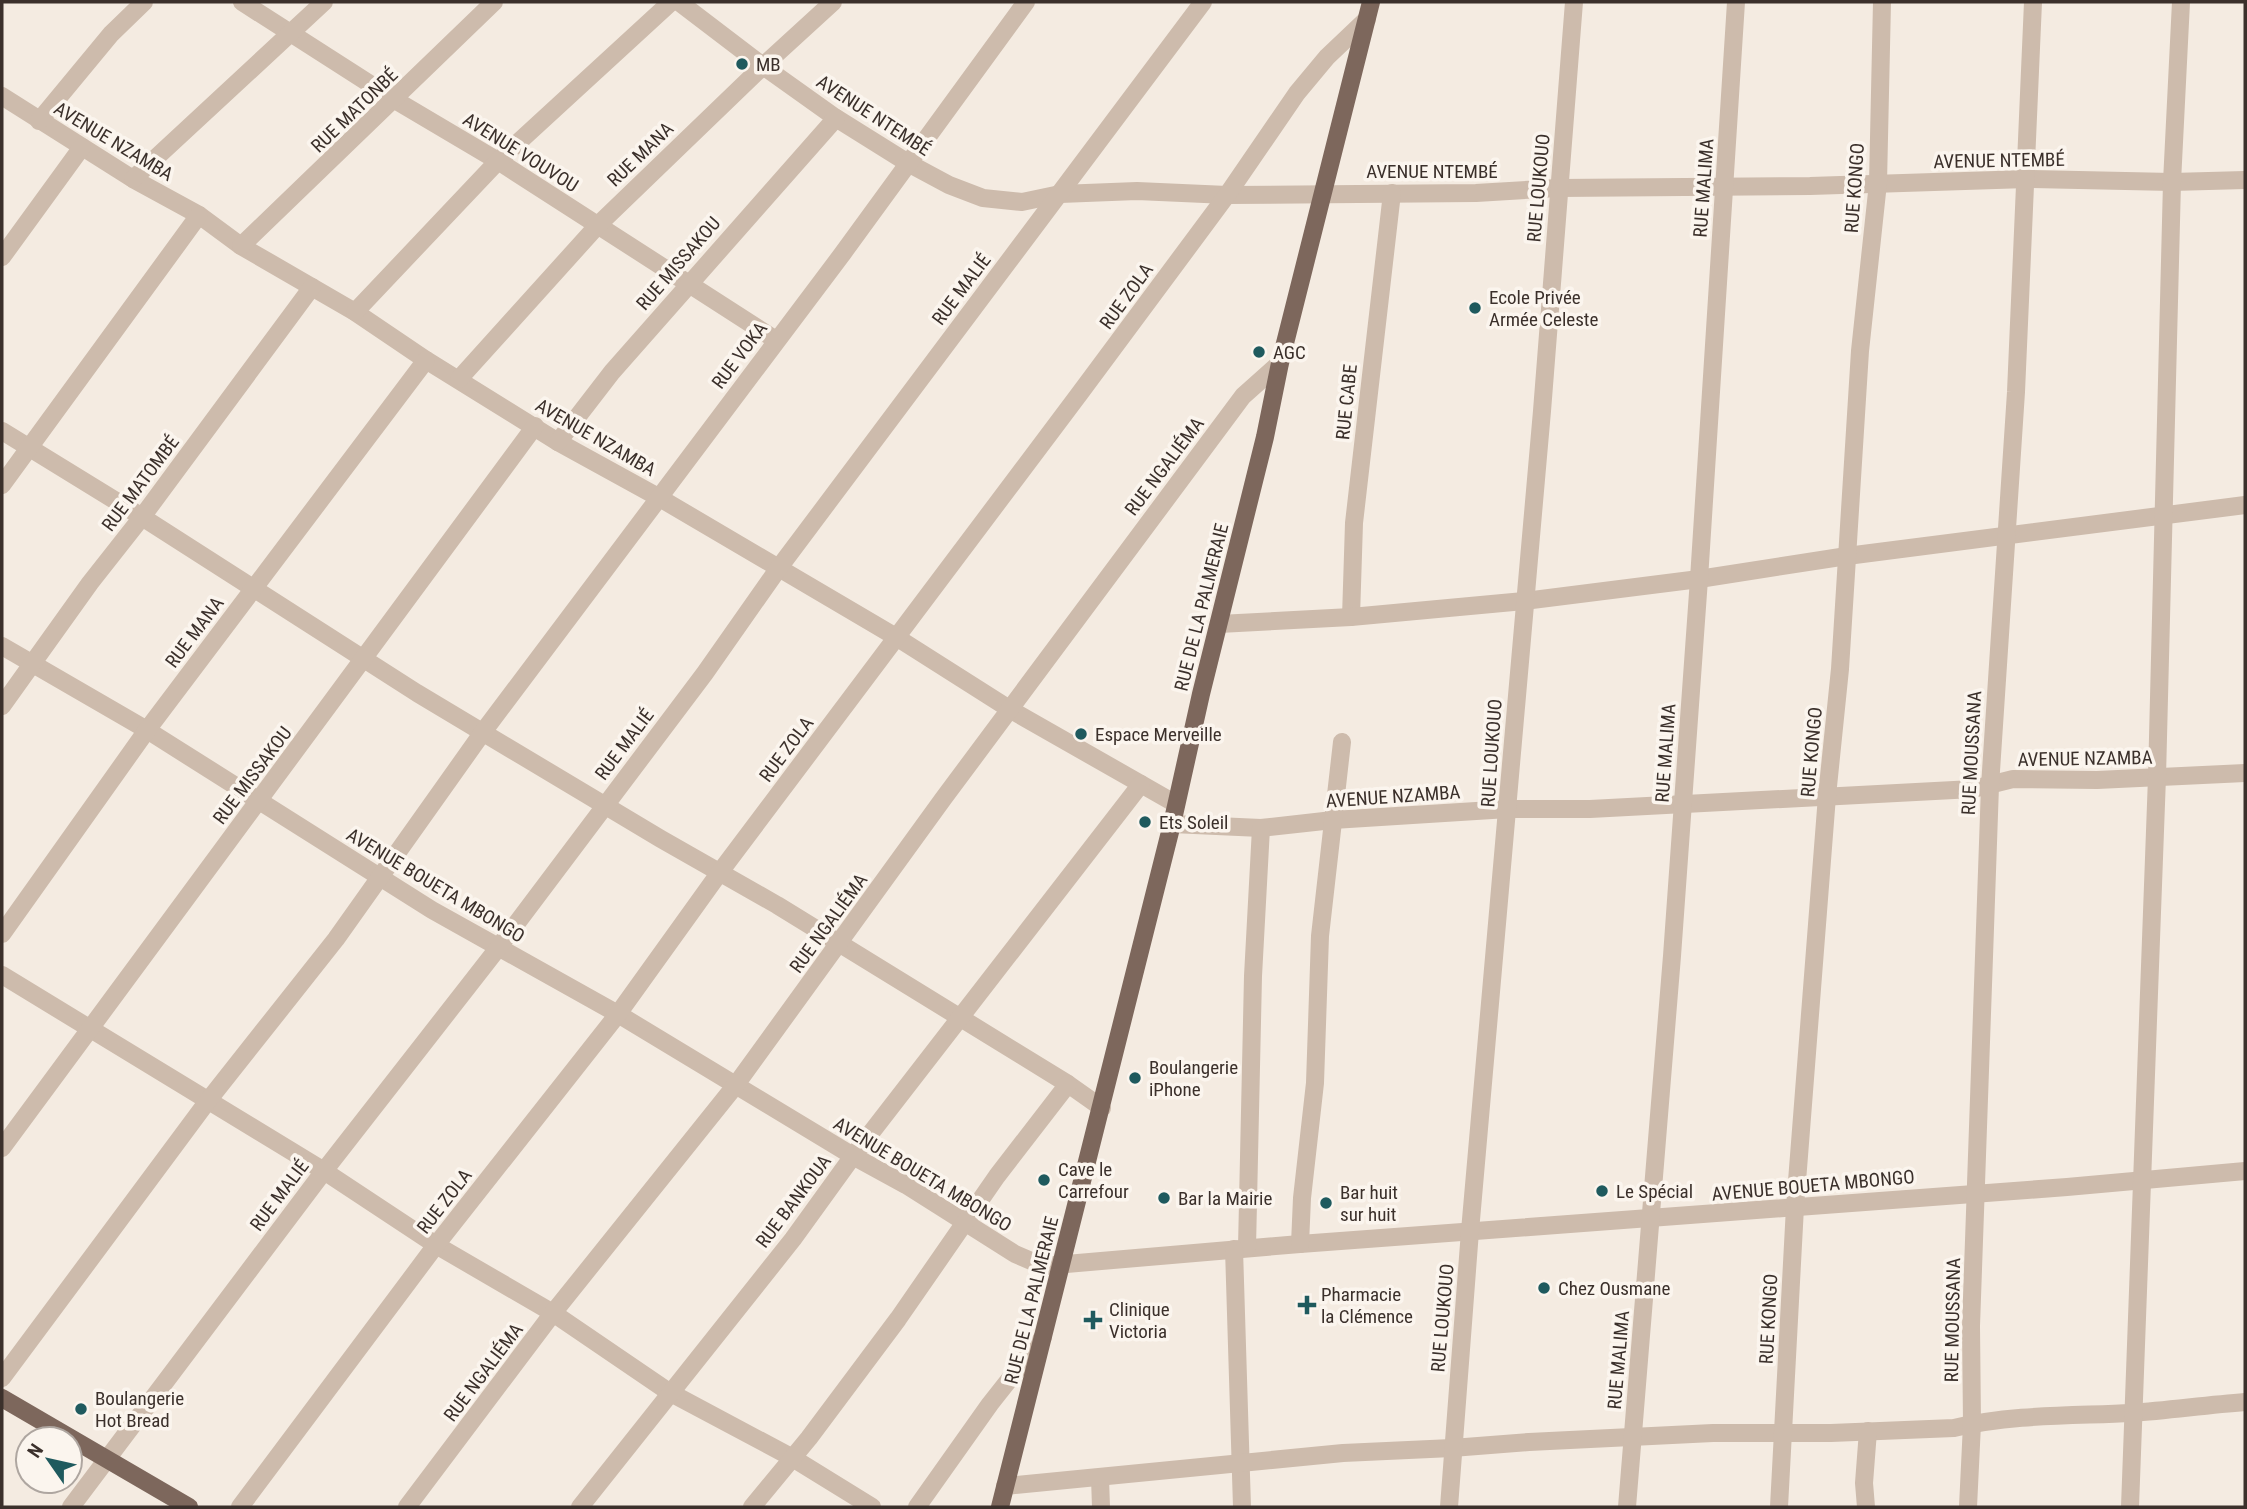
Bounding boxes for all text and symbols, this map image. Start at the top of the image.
place label: MB [756,53,781,76]
marker: MB [734,56,750,72]
street label: RUE MATONBÉ [306,63,402,157]
street label: AVENUE NTEMBÉ [812,70,935,161]
street label: AVENUE NZAMBA [50,97,178,186]
street label: AVENUE VOUVOU [459,108,583,197]
street label: RUE MANA [603,117,678,191]
street label: RUE LOUKOUO [1522,133,1555,243]
street label: RUE MALIMA [1689,138,1718,238]
street label: RUE KONGO [1840,142,1869,234]
street label: AVENUE NTEMBÉ [1933,148,2065,173]
street label: AVENUE NTEMBÉ [1366,160,1498,183]
street label: RUE MISSAKOU [631,212,725,315]
street label: RUE MALIÉ [927,249,996,329]
street label: RUE ZOLA [1095,259,1158,334]
place label: Ecole Privée Armée Celeste [1489,286,1598,331]
marker: Ecole Privée Armée Celeste [1467,300,1483,316]
street label: RUE VOKA [707,317,772,393]
place label: AGC [1273,341,1306,364]
marker: AGC [1251,344,1267,360]
street label: RUE CABE [1331,363,1362,441]
street label: AVENUE NZAMBA [532,394,660,481]
street label: RUE NGALIÉMA [1120,413,1209,520]
street label: RUE MATOMBÉ [97,431,184,536]
street label: RUE DE LA PALMERAIE [1170,521,1233,693]
street label: RUE MANA [160,592,229,672]
street label: RUE MOUSSANA [1957,690,1986,816]
street label: RUE LOUKOUO [1476,698,1507,808]
street label: RUE MALIMA [1651,703,1680,803]
street label: RUE MALIÉ [590,704,659,784]
street label: RUE KONGO [1796,706,1827,798]
street label: RUE ZOLA [754,712,818,787]
street label: RUE MISSAKOU [208,722,297,829]
place label: Espace Merveille [1095,723,1222,746]
marker: Espace Merveille [1073,726,1089,742]
street label: AVENUE NZAMBA [2017,746,2153,771]
street label: AVENUE NZAMBA [1325,780,1461,813]
place label: Ets Soleil [1159,811,1228,834]
marker: Ets Soleil [1137,814,1153,830]
street label: AVENUE BOUETA MBONGO [343,823,529,948]
street label: RUE NGALIÉMA [785,869,872,977]
place label: Boulangerie iPhone [1149,1056,1238,1101]
marker: Boulangerie iPhone [1127,1070,1143,1086]
street label: AVENUE BOUETA MBONGO [830,1112,1016,1237]
street label: RUE BANKOUA [751,1150,836,1252]
street label: RUE MALIÉ [245,1155,314,1235]
place label: Cave le Carrefour [1058,1158,1129,1203]
street label: RUE ZOLA [412,1164,477,1238]
street label: AVENUE BOUETA MBONGO [1711,1165,1915,1206]
marker: Cave le Carrefour [1036,1172,1052,1188]
place label: Le Spécial [1616,1180,1693,1203]
place label: Bar huit sur huit [1340,1181,1398,1226]
marker: Le Spécial [1594,1183,1610,1199]
place label: Bar la Mairie [1178,1187,1272,1210]
marker: Bar la Mairie [1156,1190,1172,1206]
marker: Bar huit sur huit [1318,1195,1334,1211]
street label: RUE DE LA PALMERAIE [1000,1214,1063,1386]
street label: RUE MOUSSANA [1940,1257,1965,1382]
street label: RUE LOUKOUO [1426,1263,1459,1373]
street label: RUE KONGO [1755,1273,1782,1365]
place label: Chez Ousmane [1558,1277,1670,1300]
marker: Chez Ousmane [1536,1280,1552,1296]
place label: Pharmacie la Clémence [1321,1283,1413,1328]
marker: Pharmacie la Clémence [1299,1297,1315,1313]
place label: Clinique Victoria [1109,1298,1170,1343]
marker: Clinique Victoria [1083,1310,1103,1330]
street label: RUE MALIMA [1603,1310,1634,1411]
street label: RUE NGALIÉMA [439,1319,528,1426]
place label: Boulangerie Hot Bread [95,1387,184,1432]
marker: Boulangerie Hot Bread [73,1401,89,1417]
north arrow [14,1425,84,1495]
text: N [23,1440,48,1462]

